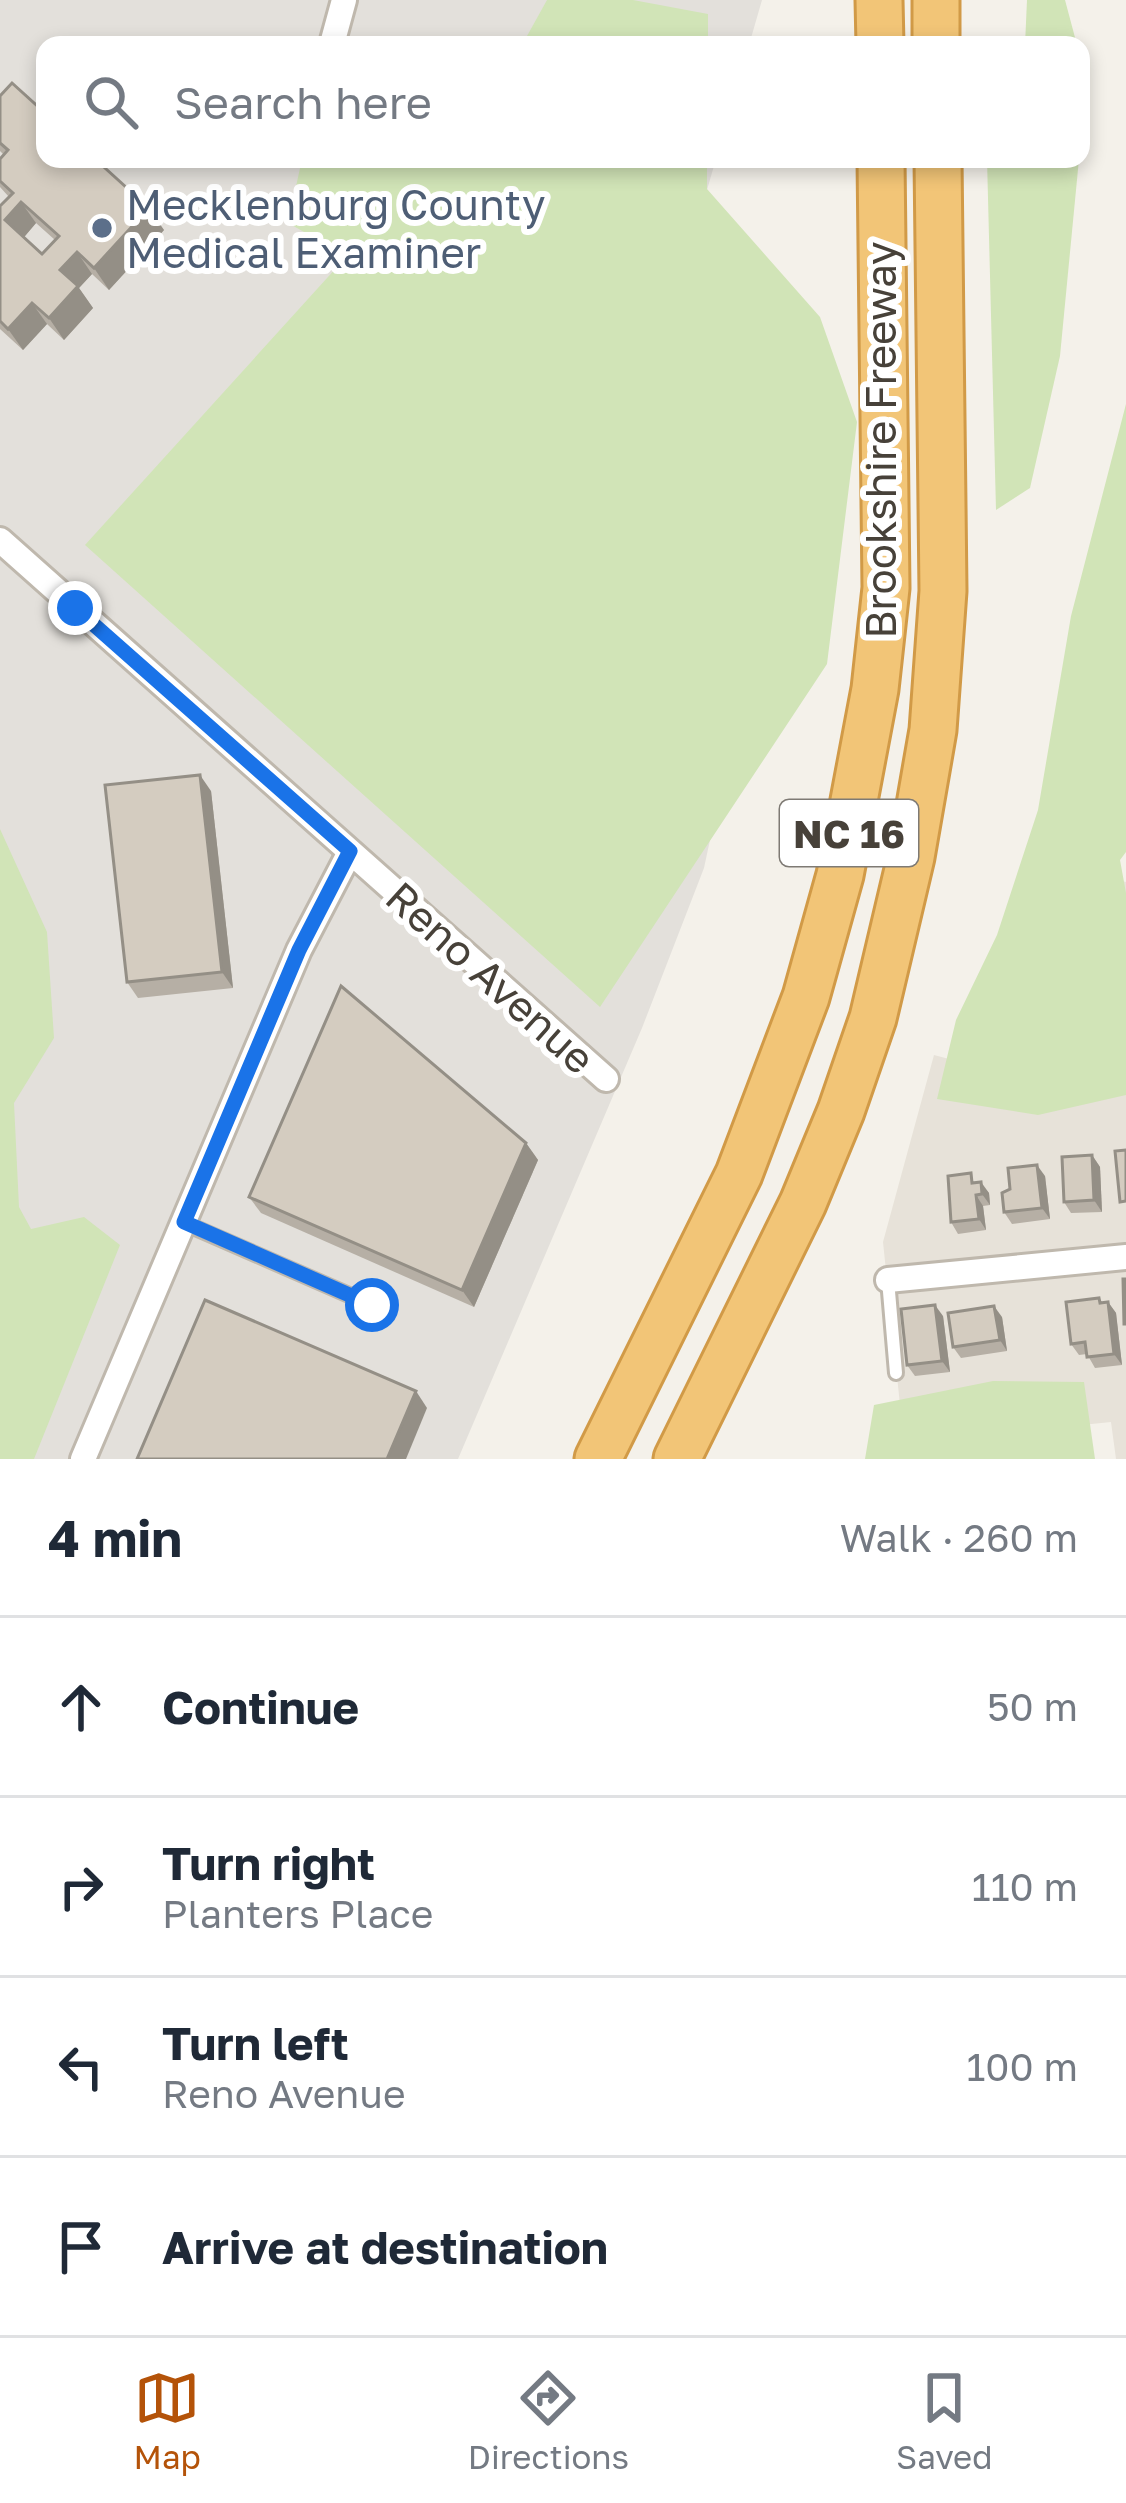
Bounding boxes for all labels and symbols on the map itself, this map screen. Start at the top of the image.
place label: Mecklenburg County Medical Examiner [126,179,546,277]
marker: Mecklenburg County Medical Examiner [89,215,115,241]
street label: Brookshire Freeway [855,241,905,639]
route end [48,581,102,635]
road number: NC 16 [780,800,918,866]
street label: Reno Avenue [377,871,605,1083]
route start [345,1278,399,1332]

